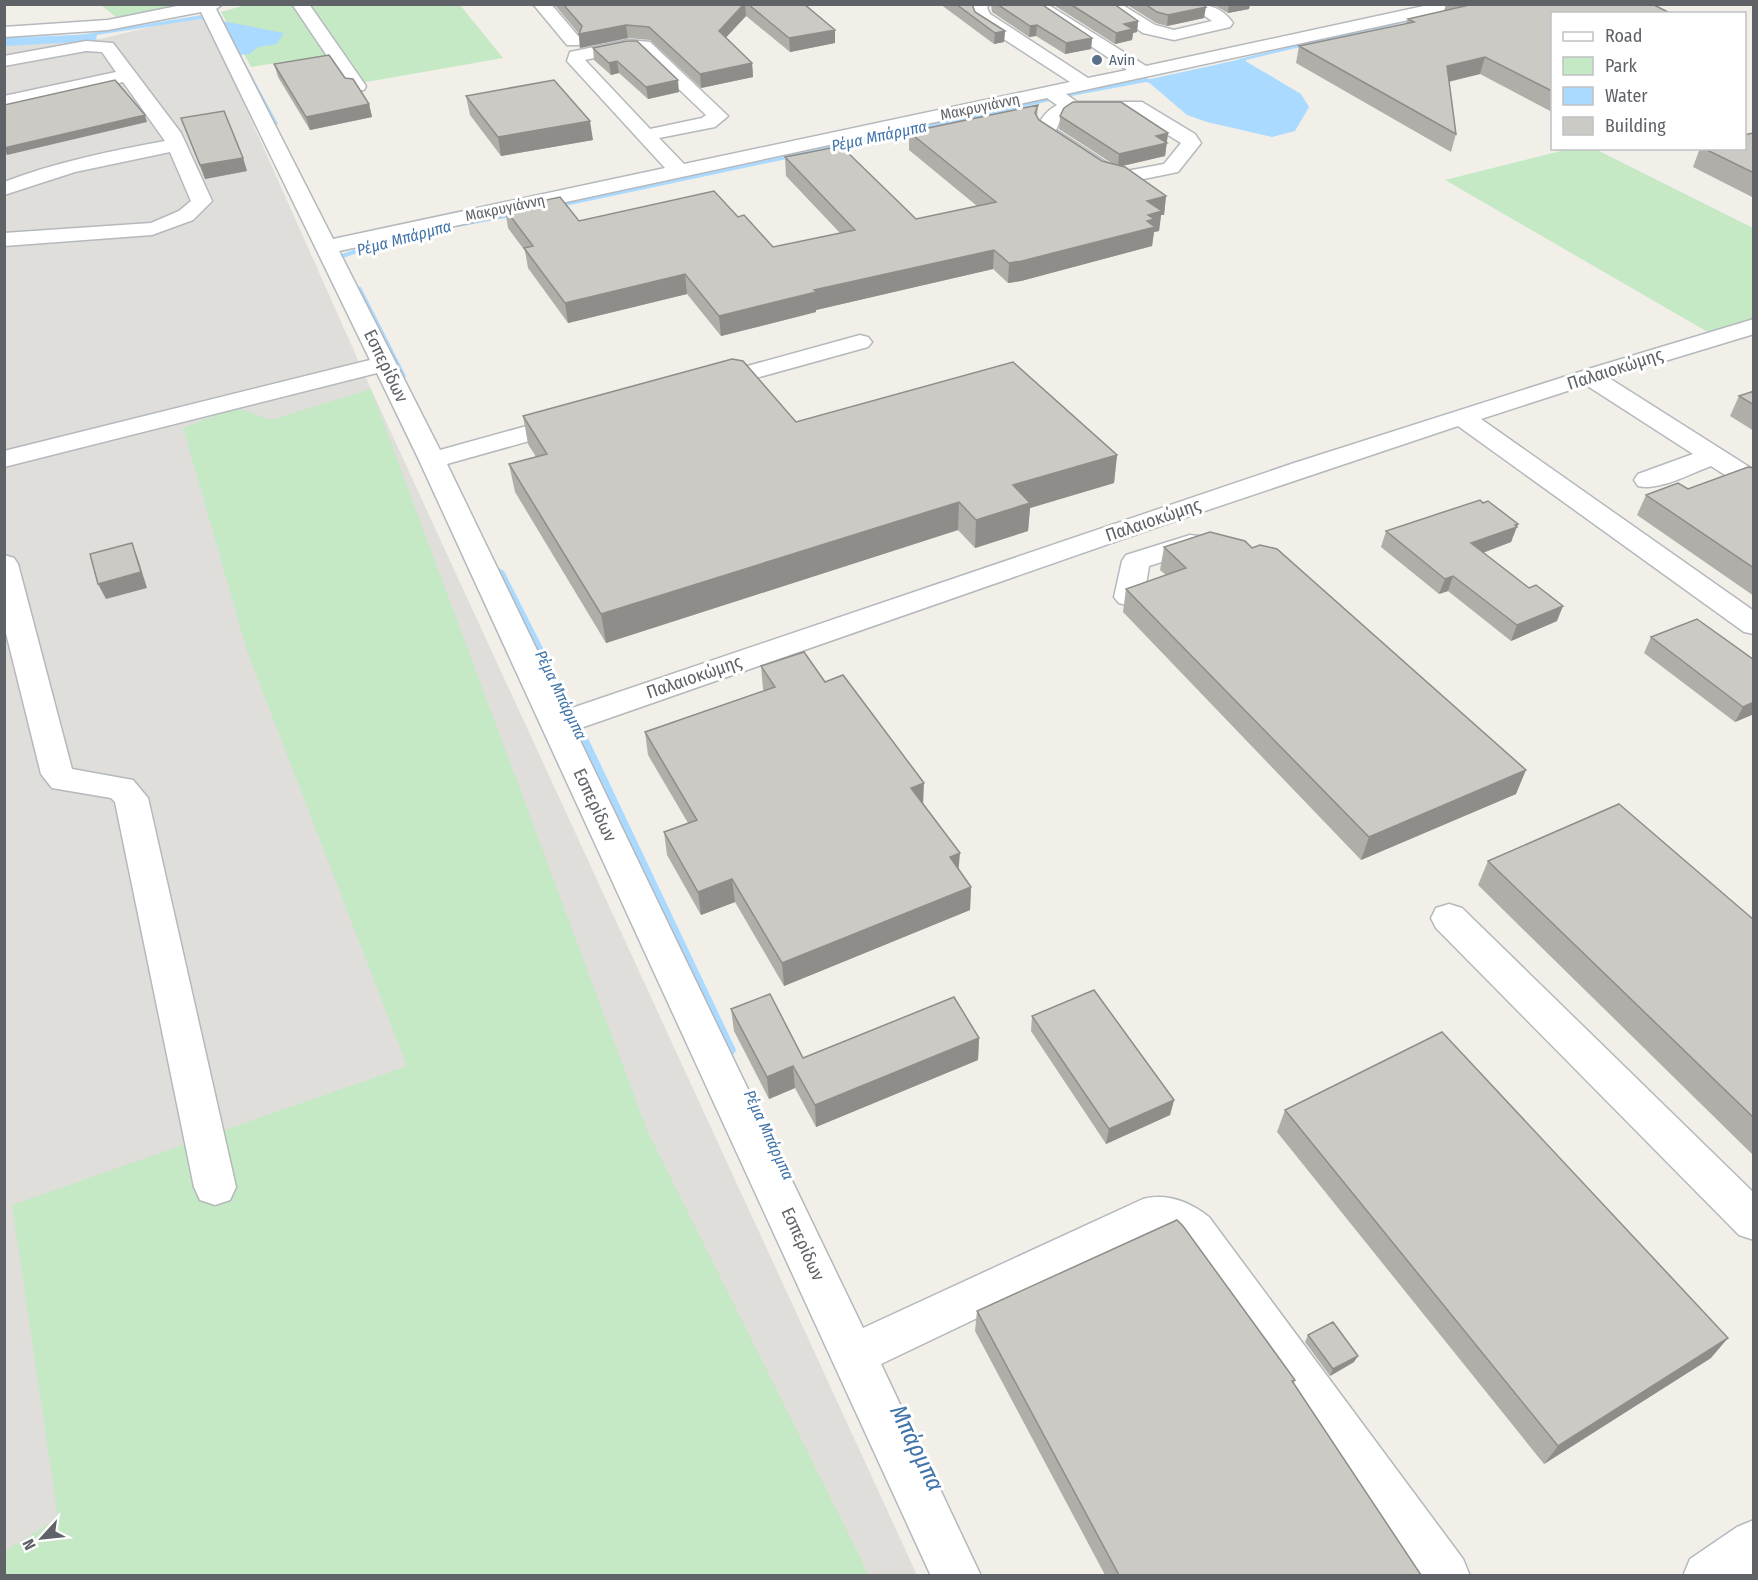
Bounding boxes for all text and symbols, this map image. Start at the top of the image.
legend [1551,12,1746,150]
text: Road [1605,25,1642,47]
place label: Avin [1109,51,1135,69]
marker: Avin [1090,53,1104,67]
text: Park [1605,55,1638,77]
text: Water [1605,85,1648,107]
street label: Μακρυγιάννη [939,90,1021,124]
text: Building [1605,115,1666,137]
water label: Ρέμα Μπάρμπα [830,117,929,155]
street label: Μακρυγιάννη [464,191,546,225]
water label: Ρέμα Μπάρμπα [355,216,454,260]
street label: Εσπερίδων [359,326,413,406]
street label: Παλαιοκώμης [1564,343,1666,395]
street label: Παλαιοκώμης [1102,493,1204,547]
water label: Ρέμα Μπάρμπα [531,647,591,743]
street label: Παλαιοκώμης [643,650,745,704]
street label: Εσπερίδων [568,765,622,845]
water label: Ρέμα Μπάρμπα [740,1087,798,1183]
street label: Εσπερίδων [776,1204,830,1284]
water label: Μπάρμπα [884,1400,950,1496]
north arrow [12,1508,72,1568]
text: N [18,1536,40,1553]

